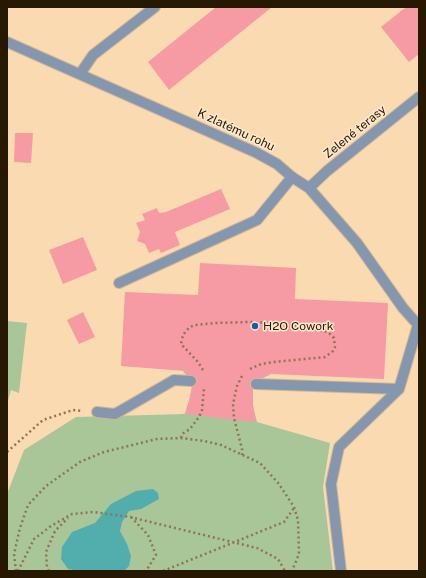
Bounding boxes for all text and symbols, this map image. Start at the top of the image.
street label: Zelené terasy [321,103,389,161]
street label: K zlatému rohu [195,106,277,154]
place label: H2O Cowork [263,319,333,333]
marker: H2O Cowork [250,321,260,331]

